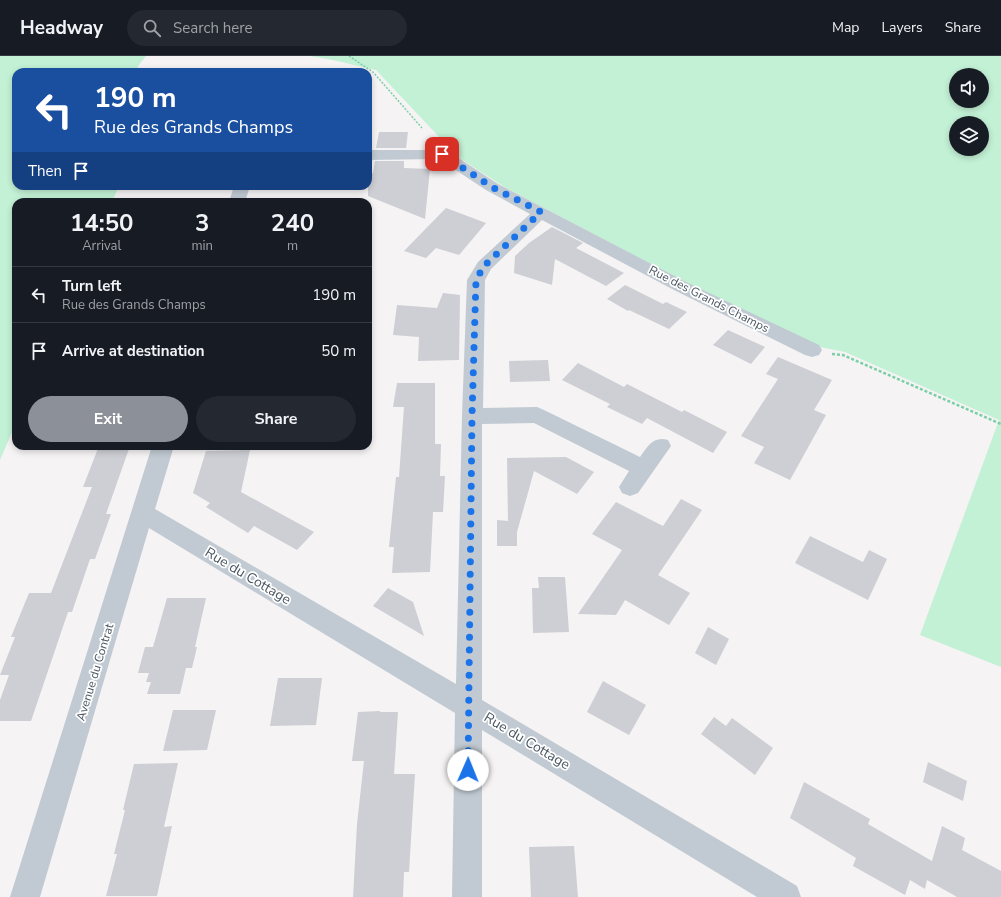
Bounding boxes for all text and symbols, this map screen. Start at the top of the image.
search box [127,10,407,46]
text: Headway [20,15,103,41]
icon: search [141,17,163,39]
text: Search here [173,18,253,38]
text: Map [832,18,859,37]
text: Layers [881,18,923,37]
text: Share [945,18,981,37]
map controls [949,68,989,156]
button: sound [949,68,989,108]
text: 190 m [94,79,177,117]
icon: left [28,84,80,136]
text: Rue des Grands Champs [94,115,293,139]
button: layers [949,116,989,156]
pin [425,137,459,171]
icon: arrive [431,143,453,165]
icon: arrive [70,160,92,182]
text: Then [28,161,62,181]
text: 14:50 [70,207,133,239]
text: 3 [195,207,209,239]
text: 240 [271,207,314,239]
text: Arrival [82,237,121,255]
text: min [191,237,213,255]
text: m [287,237,298,255]
street label: Rue des Grands Champs [646,262,772,336]
text: Turn left [62,276,121,296]
icon: left [28,284,50,306]
text: 190 m [312,285,356,305]
text: Rue des Grands Champs [62,296,206,314]
icon: arrive [28,340,50,362]
text: Arrive at destination [62,341,205,361]
text: 50 m [321,341,356,361]
button: Exit [28,396,188,442]
button: Share [196,396,356,442]
street label: Rue du Cottage [201,543,295,609]
street label: Avenue du Contrat [73,621,118,723]
street label: Rue du Cottage [480,708,574,774]
position arrow [447,749,489,791]

